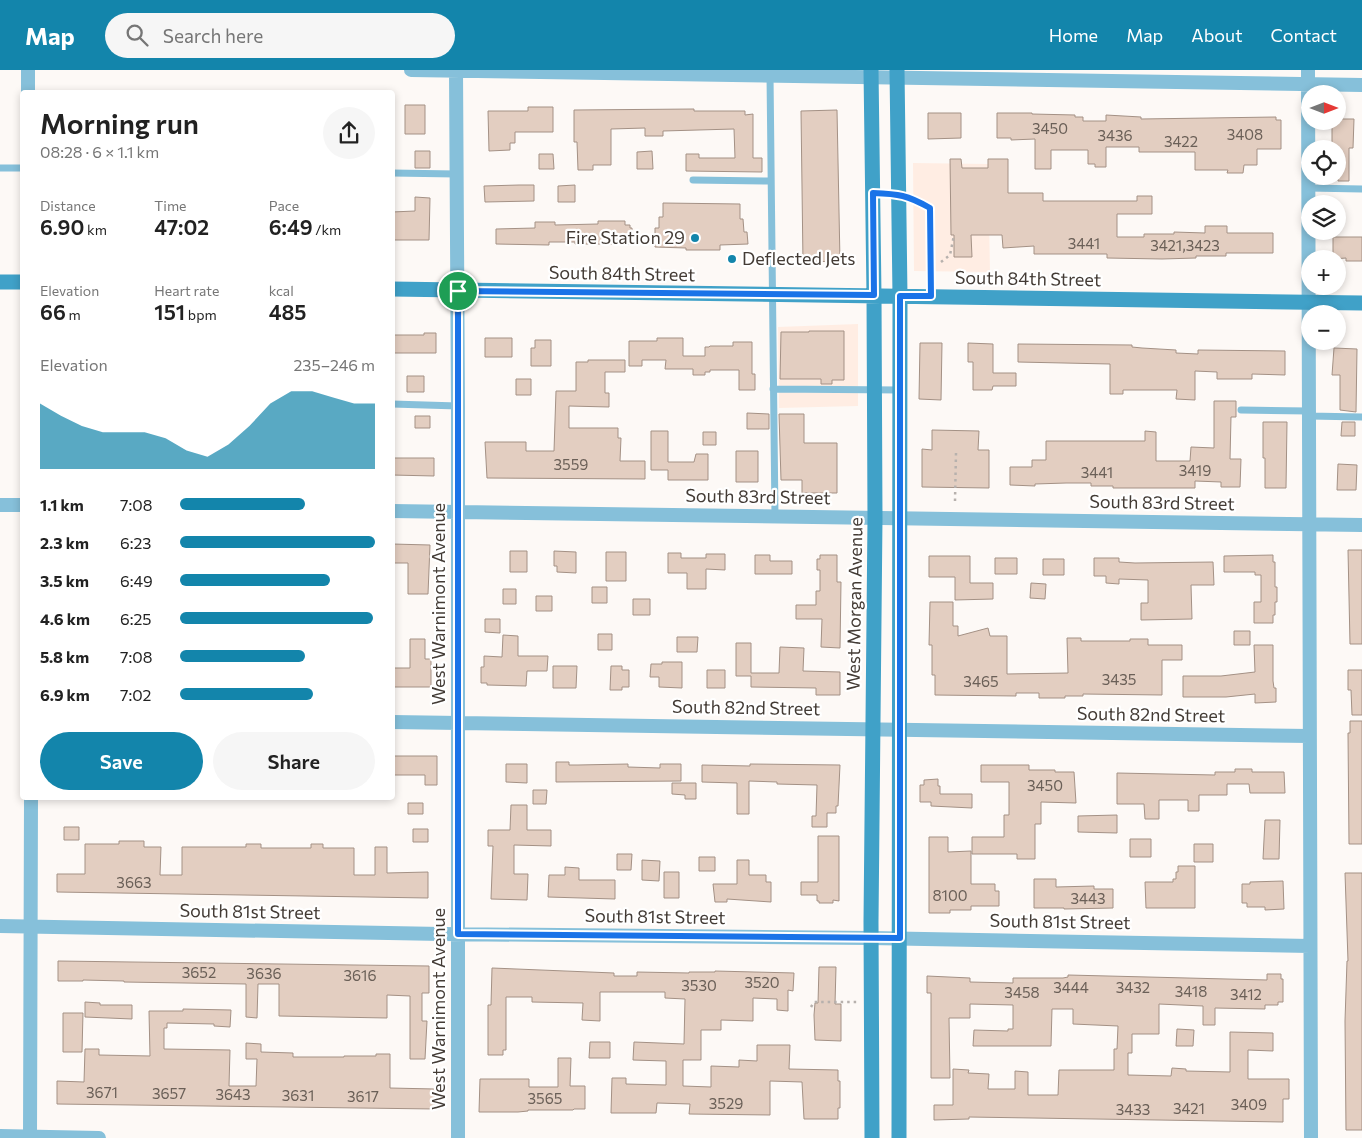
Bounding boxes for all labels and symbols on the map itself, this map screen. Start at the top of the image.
north arrow [1301,85,1346,130]
house number: 3450 [1032,119,1068,137]
house number: 3408 [1227,125,1263,143]
house number: 3436 [1097,126,1133,144]
house number: 3422 [1164,132,1198,150]
place label: Fire Station 29 [566,226,685,248]
marker: Fire Station 29 [689,232,701,244]
house number: 3441 [1068,234,1100,252]
house number: 3421,3423 [1150,236,1220,254]
place label: Deflected Jets [742,247,855,269]
marker: Deflected Jets [726,253,738,265]
street label: South 84th Street [549,261,695,285]
street label: South 84th Street [955,266,1101,290]
pin [437,270,479,312]
house number: 3559 [554,455,588,473]
house number: 3419 [1179,461,1211,479]
house number: 3441 [1081,463,1113,481]
street label: South 83rd Street [685,484,831,508]
street label: South 83rd Street [1089,490,1235,514]
street label: West Warnimont Avenue [427,503,449,705]
street label: West Morgan Avenue [841,517,867,691]
house number: 3435 [1102,670,1136,688]
house number: 3465 [963,672,999,690]
street label: South 82nd Street [672,695,820,719]
street label: South 82nd Street [1077,702,1225,726]
house number: 3450 [1027,776,1063,794]
house number: 3663 [116,873,152,891]
house number: 8100 [932,886,968,904]
house number: 3443 [1070,889,1106,907]
street label: South 81st Street [179,899,321,923]
street label: South 81st Street [584,904,726,928]
street label: West Warnimont Avenue [427,908,449,1110]
street label: South 81st Street [989,909,1131,933]
house number: 3652 [182,963,216,981]
house number: 3636 [246,964,282,982]
house number: 3616 [343,966,377,984]
house number: 3520 [744,973,780,991]
house number: 3530 [681,976,717,994]
house number: 3444 [1053,978,1089,996]
house number: 3432 [1116,978,1150,996]
house number: 3418 [1175,982,1207,1000]
house number: 3458 [1004,983,1040,1001]
house number: 3412 [1230,985,1262,1003]
house number: 3671 [86,1083,118,1101]
house number: 3657 [152,1084,186,1102]
house number: 3643 [215,1085,251,1103]
house number: 3631 [282,1086,314,1104]
house number: 3617 [347,1087,379,1105]
house number: 3565 [528,1089,562,1107]
house number: 3529 [709,1094,743,1112]
house number: 3409 [1231,1095,1267,1113]
house number: 3421 [1173,1099,1205,1117]
house number: 3433 [1116,1100,1150,1118]

